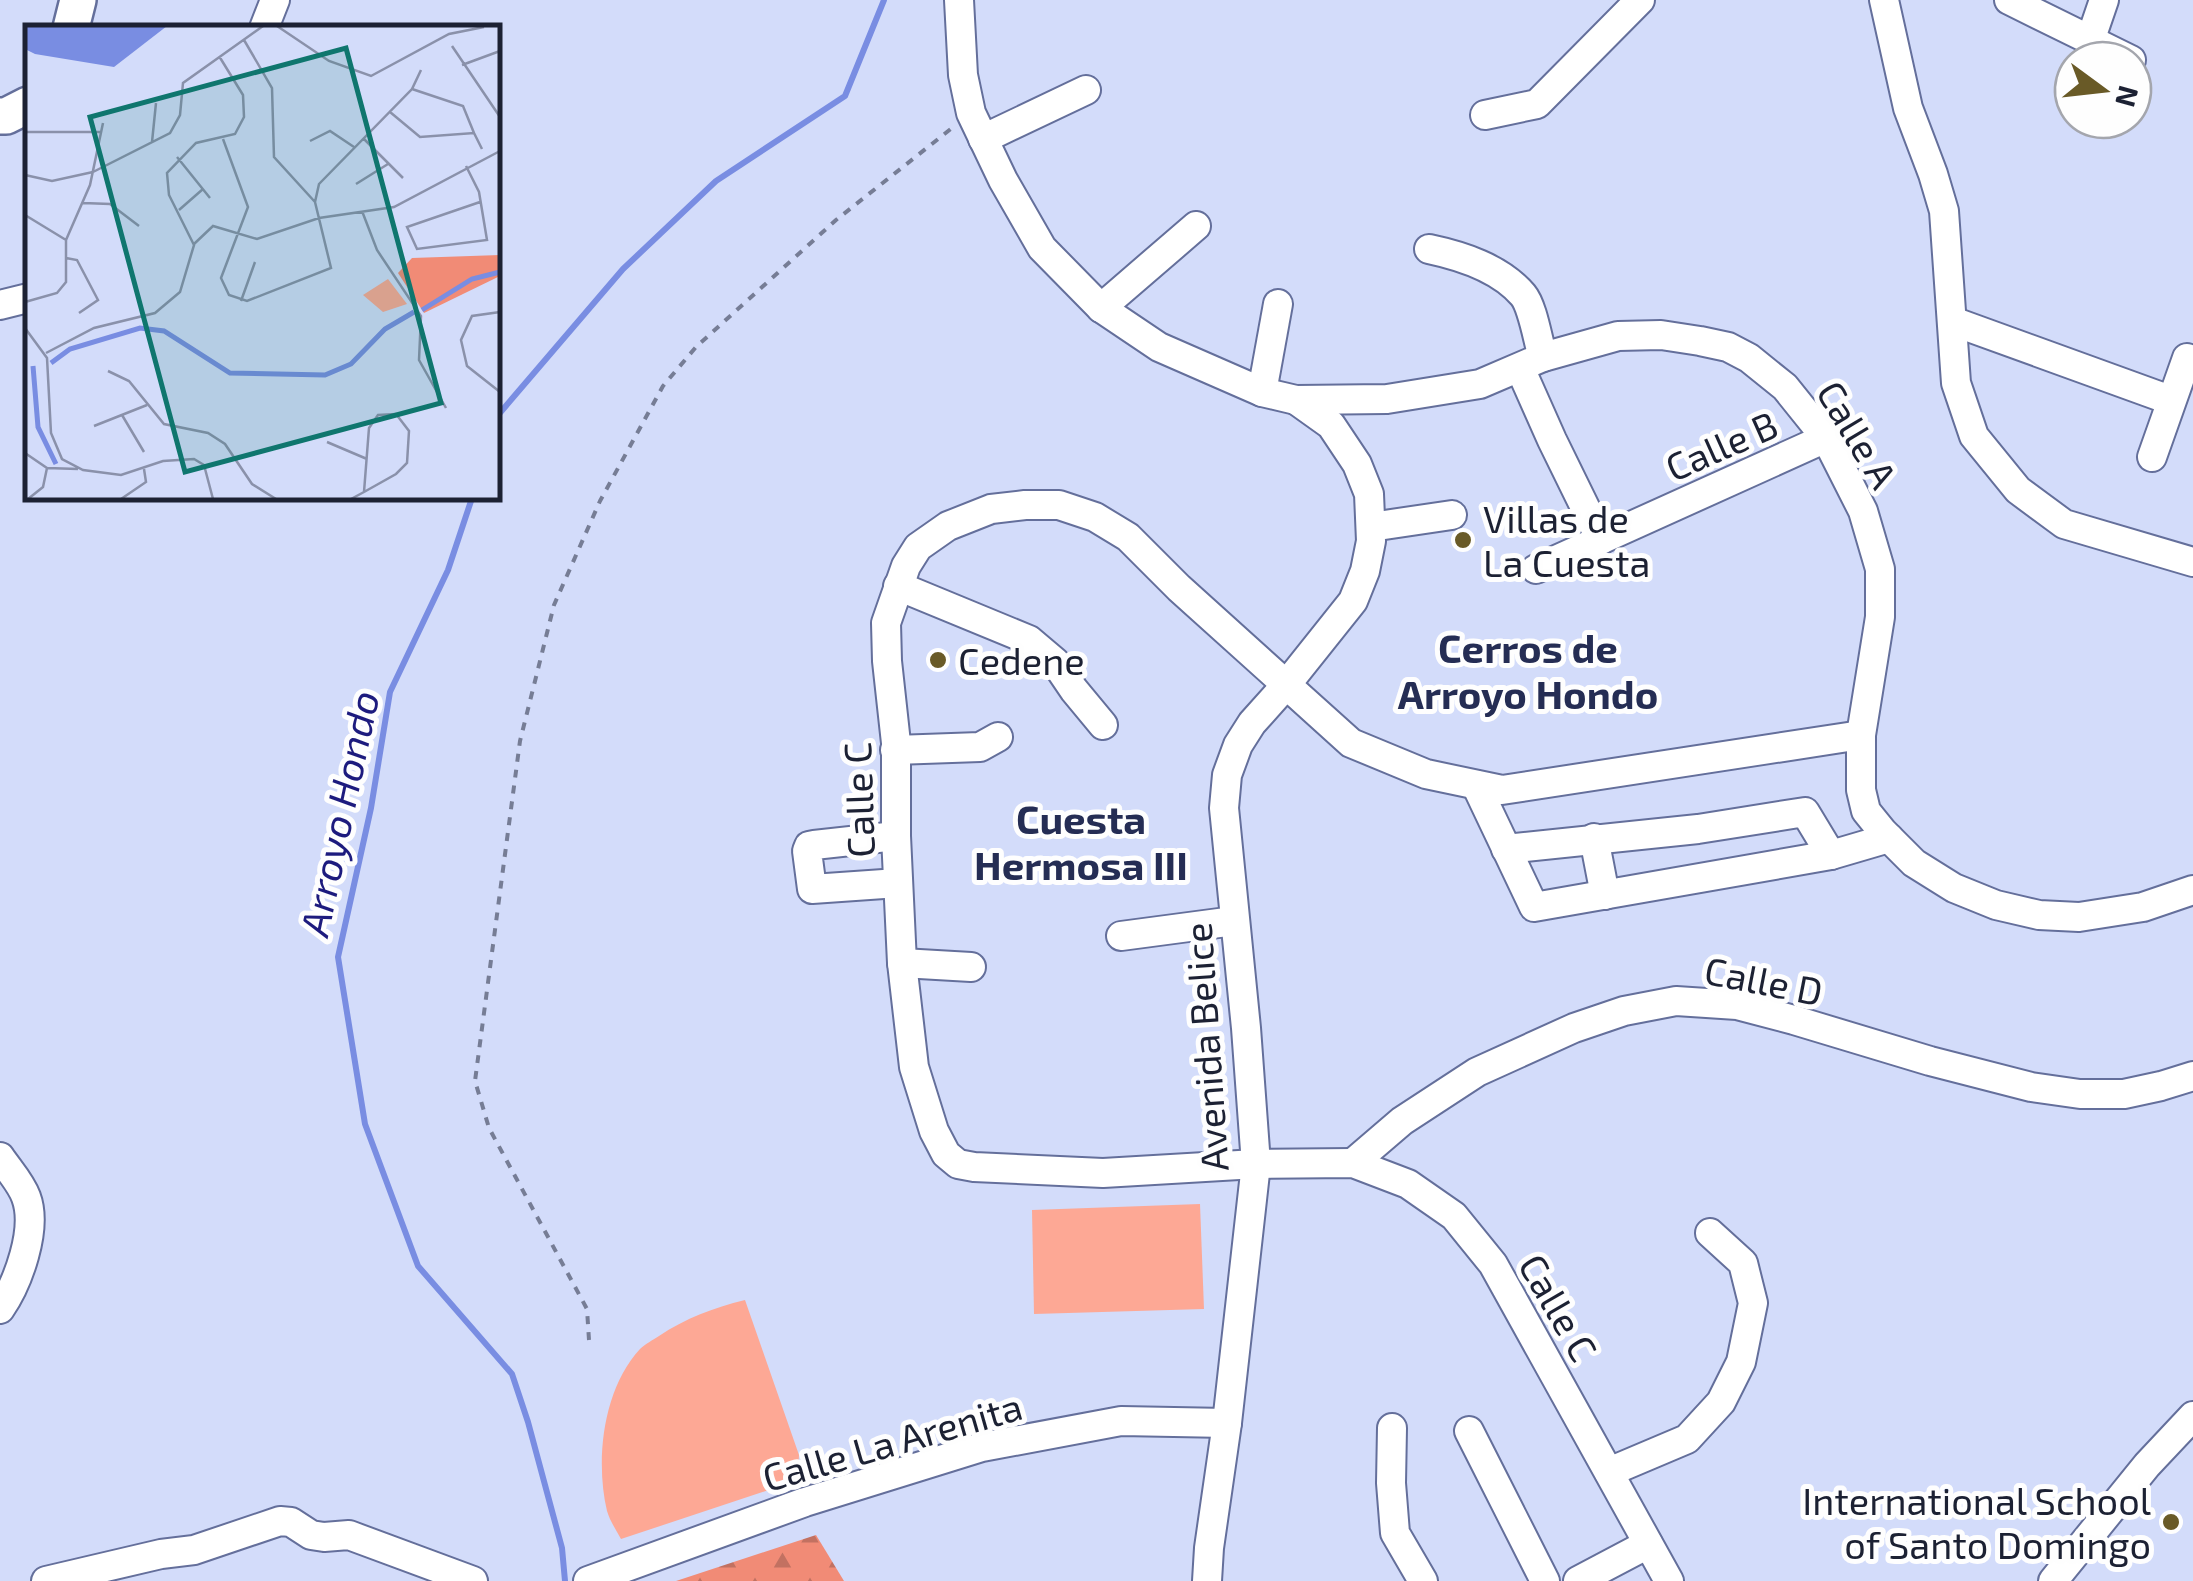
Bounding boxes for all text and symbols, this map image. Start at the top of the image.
inset map [25,25,500,500]
north arrow [2053,40,2153,140]
text: N [2109,83,2147,111]
street label: Calle A [1808,372,1908,496]
street label: Calle B [1658,400,1784,490]
place label: Villas de La Cuesta [1483,495,1650,585]
marker: Villas de La Cuesta [1452,529,1474,551]
district label: Cerros de Arroyo Hondo [1398,623,1658,718]
place label: Cedene [958,637,1085,683]
marker: Cedene [927,649,949,671]
water label: Arroyo Hondo [288,686,388,942]
street label: Calle C [833,741,883,859]
district label: Cuesta Hermosa III [974,794,1188,888]
street label: Avenida Belice [1173,921,1237,1173]
street label: Calle D [1701,946,1827,1014]
street label: Calle C [1510,1245,1608,1369]
street label: Calle La Arenita [757,1382,1027,1500]
place label: International School of Santo Domingo [1802,1477,2151,1567]
marker: International School of Santo Domingo [2160,1511,2182,1533]

